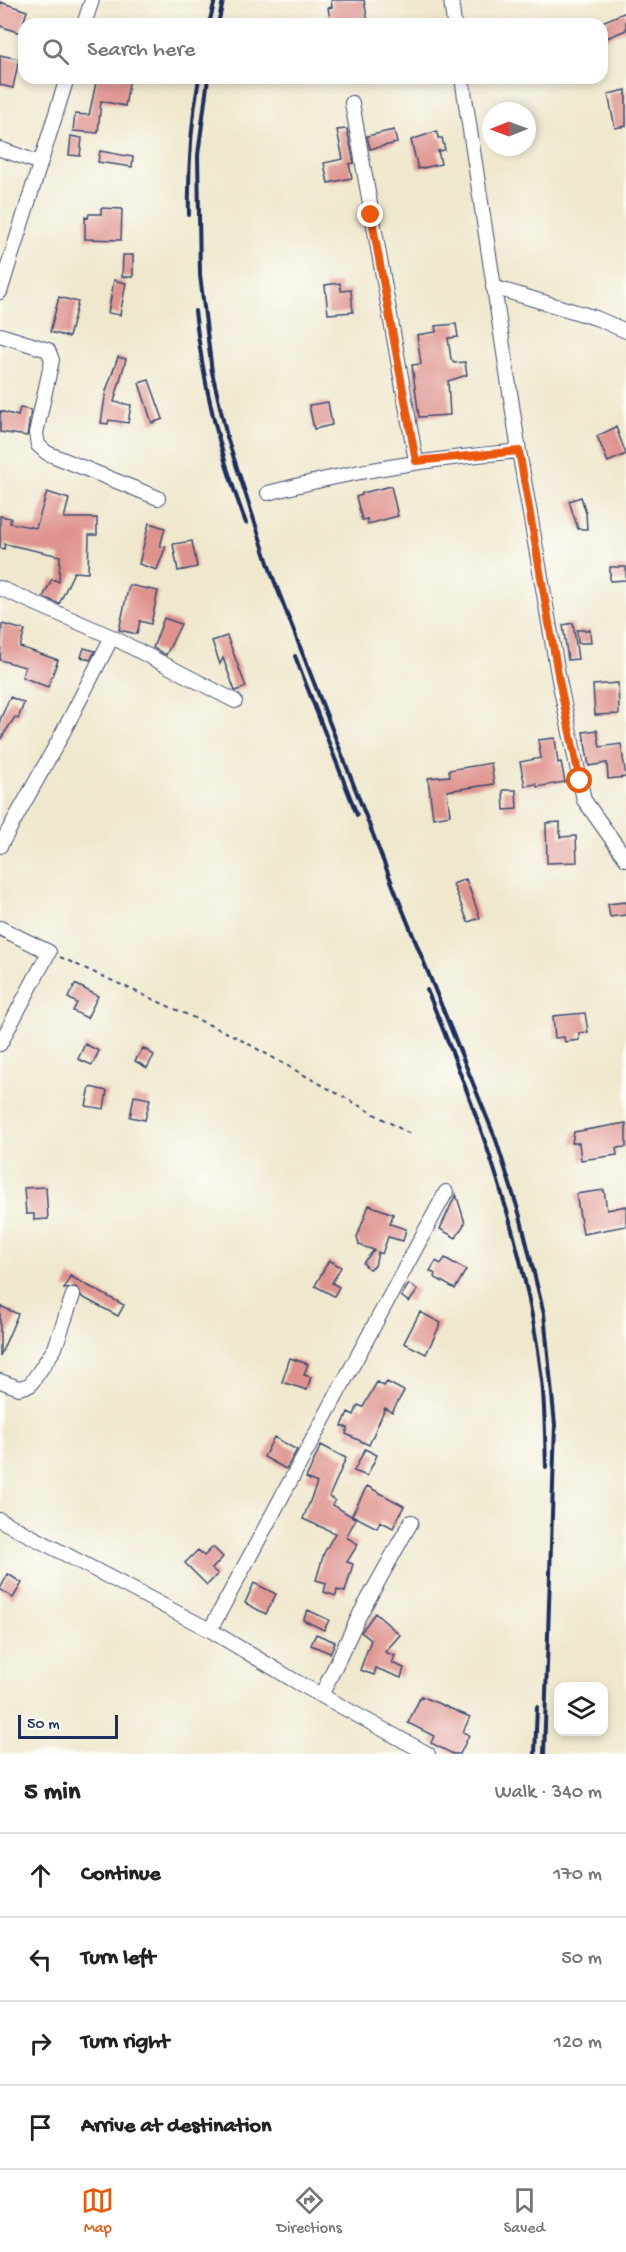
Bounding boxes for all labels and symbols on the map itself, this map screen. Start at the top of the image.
north arrow [482,102,536,156]
route end [357,201,383,227]
route start [566,767,592,793]
scale bar [18,1712,118,1740]

